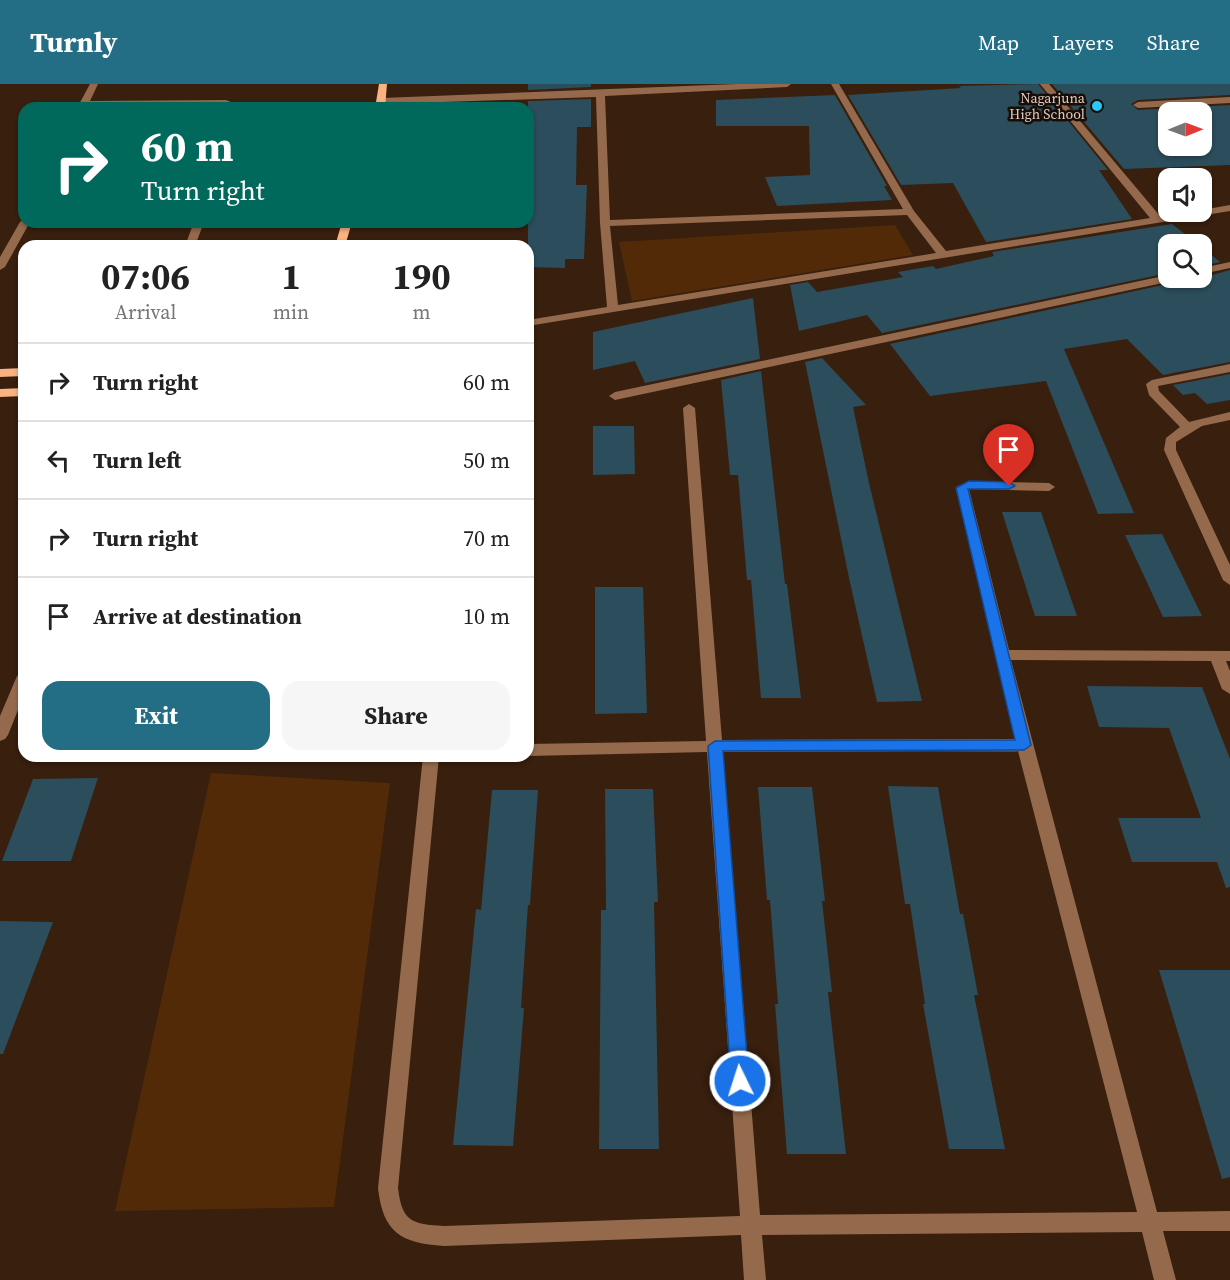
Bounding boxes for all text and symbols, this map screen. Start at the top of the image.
text: Turnly [30,23,117,61]
text: Map [978,28,1019,57]
text: Layers [1052,28,1114,57]
text: Share [1147,28,1200,57]
place label: Nagarjuna High School [1009,88,1086,124]
marker: Nagarjuna High School [1090,99,1104,113]
north arrow [1158,102,1212,156]
map controls [1158,102,1212,288]
text: 60 m [141,117,234,175]
icon: right [42,126,120,204]
button: sound [1158,168,1212,222]
text: Turn right [141,172,265,209]
button: search [1158,234,1212,288]
text: 07:06 [101,252,190,301]
text: 1 [281,252,301,301]
text: 190 [392,252,451,301]
text: Arrival [115,298,176,326]
text: min [273,298,309,326]
text: m [413,298,431,326]
icon: right [42,366,75,399]
text: Turn right [93,367,198,397]
text: 60 m [463,367,510,397]
pin [983,424,1034,486]
icon: arrive [992,433,1025,466]
icon: left [42,444,75,477]
text: Turn left [93,445,181,475]
text: 50 m [463,445,510,475]
icon: right [42,522,75,555]
text: Turn right [93,523,198,553]
text: 70 m [463,523,510,553]
icon: arrive [42,600,75,633]
text: Arrive at destination [93,601,302,631]
text: 10 m [463,601,510,631]
button: Exit [42,681,270,750]
button: Share [282,681,510,750]
position arrow [708,1049,772,1113]

